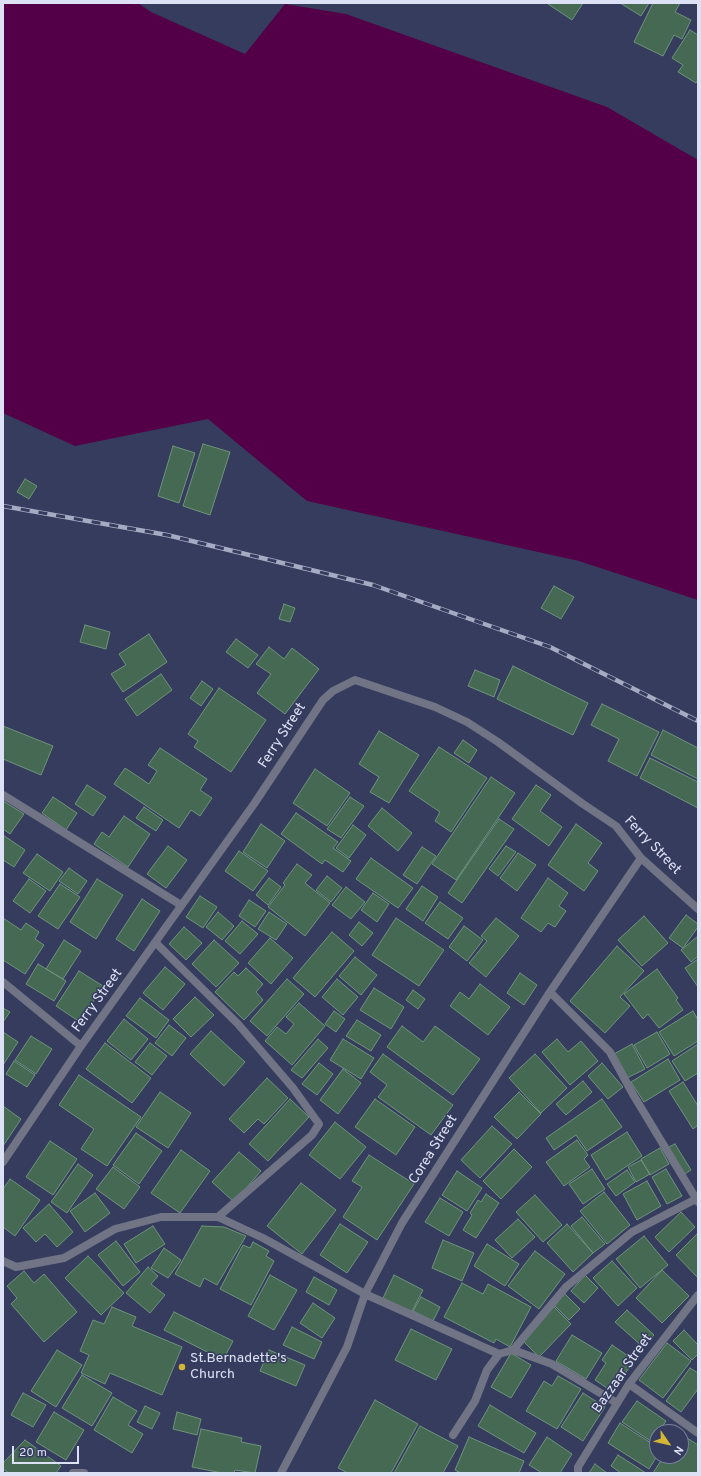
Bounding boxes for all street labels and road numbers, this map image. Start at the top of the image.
street label: Ferry Street [256,700,310,772]
street label: Ferry Street [620,813,684,879]
street label: Ferry Street [69,966,127,1036]
street label: Corea Street [406,1112,462,1188]
street label: Bazzaar Street [589,1331,657,1417]

